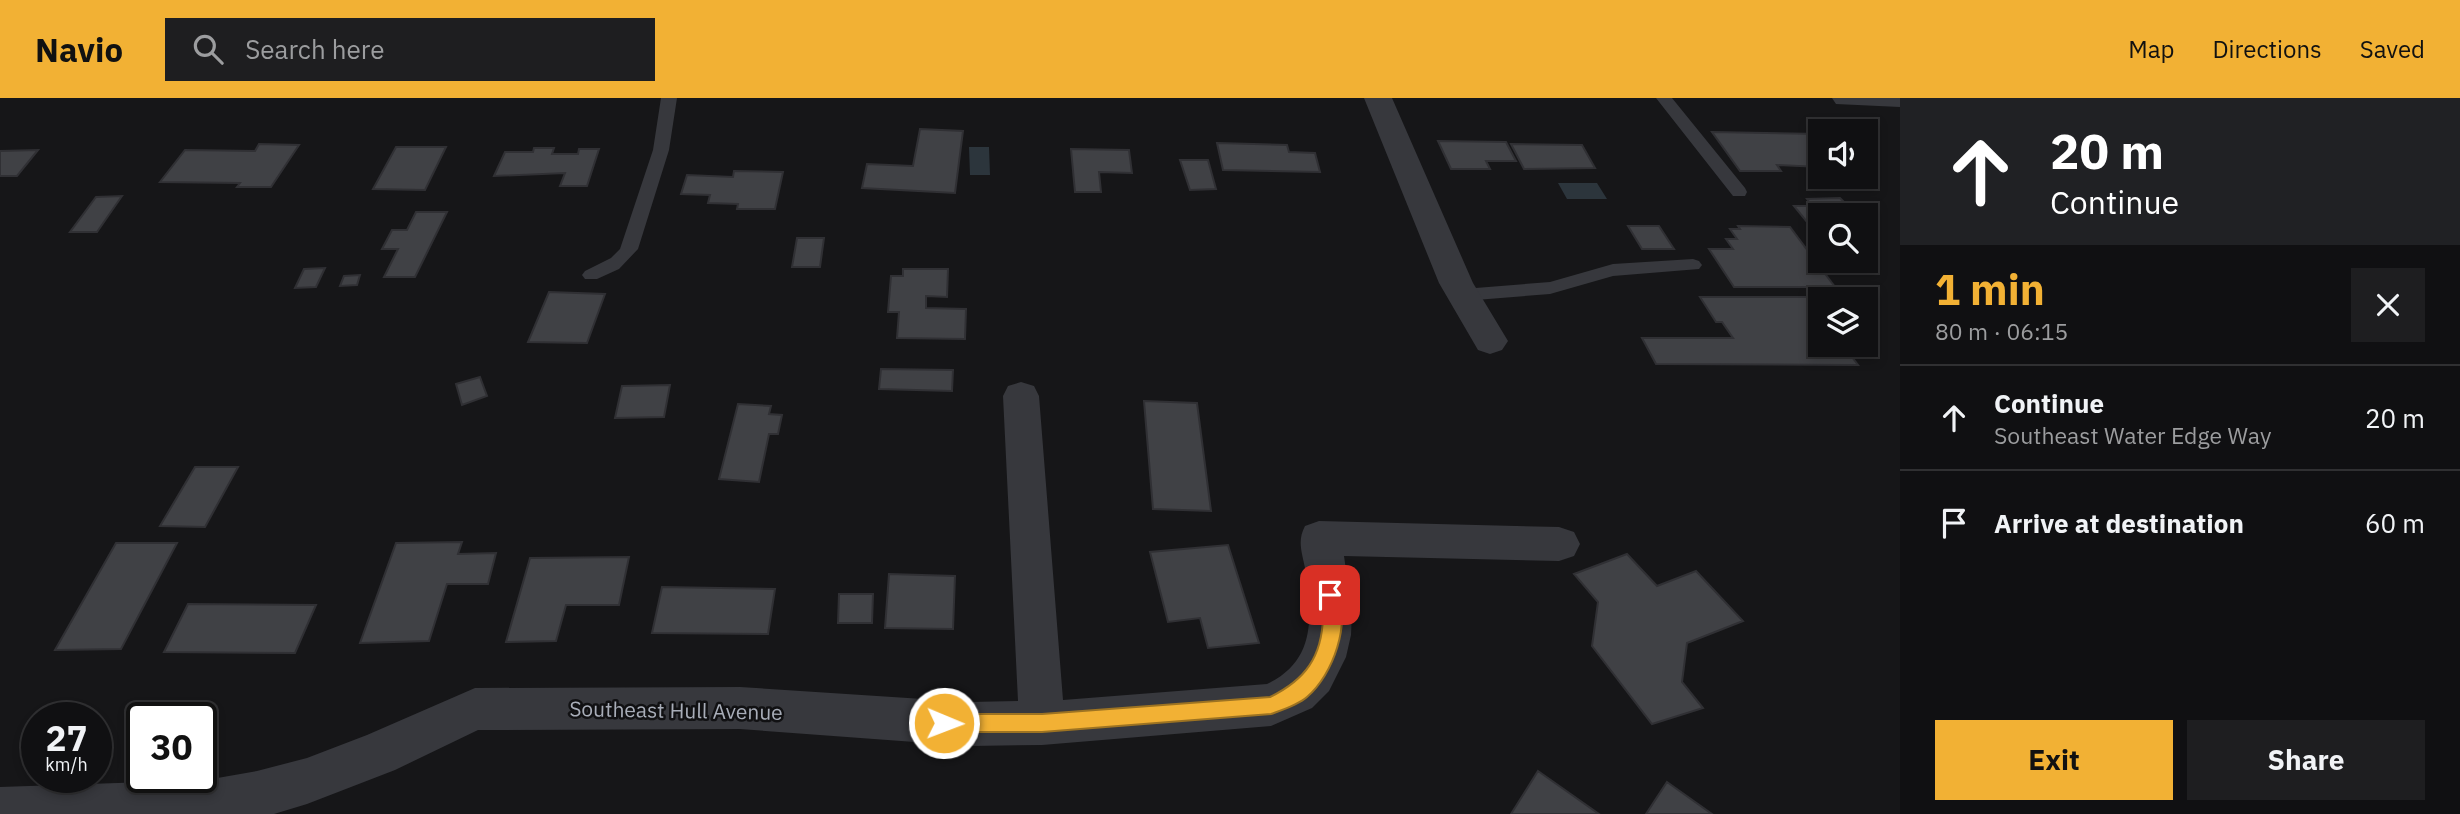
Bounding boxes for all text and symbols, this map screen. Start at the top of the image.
search box [165,18,655,81]
text: Navio [35,28,123,71]
icon: search [189,30,227,68]
text: Search here [245,32,385,66]
text: Map [2128,33,2174,65]
text: Directions [2212,33,2322,65]
text: Saved [2360,33,2425,65]
map controls [1808,119,1878,357]
button: sound [1808,119,1878,189]
text: 20 m [2050,119,2164,182]
icon: ahead [1935,126,2026,217]
text: Continue [2050,181,2179,223]
button: search [1808,203,1878,273]
text: 1 min [1935,262,2045,317]
button: close [2351,268,2425,342]
button: layers [1808,287,1878,357]
text: 80 m · 06:15 [1935,316,2068,346]
text: Continue [1994,386,2104,420]
icon: ahead [1935,399,1973,437]
text: 20 m [2365,401,2425,435]
text: Southeast Water Edge Way [1994,420,2271,450]
icon: arrive [1935,504,1973,542]
text: Arrive at destination [1994,506,2244,540]
text: 60 m [2365,506,2425,540]
pin [1300,565,1360,625]
icon: arrive [1311,576,1349,614]
position arrow [907,686,981,760]
street label: Southeast Hull Avenue [569,694,783,726]
speed limit sign: 30 [126,702,217,793]
text: 27 [45,715,88,761]
button: Exit [1935,720,2173,800]
button: Share [2187,720,2425,800]
text: km/h [45,753,88,776]

